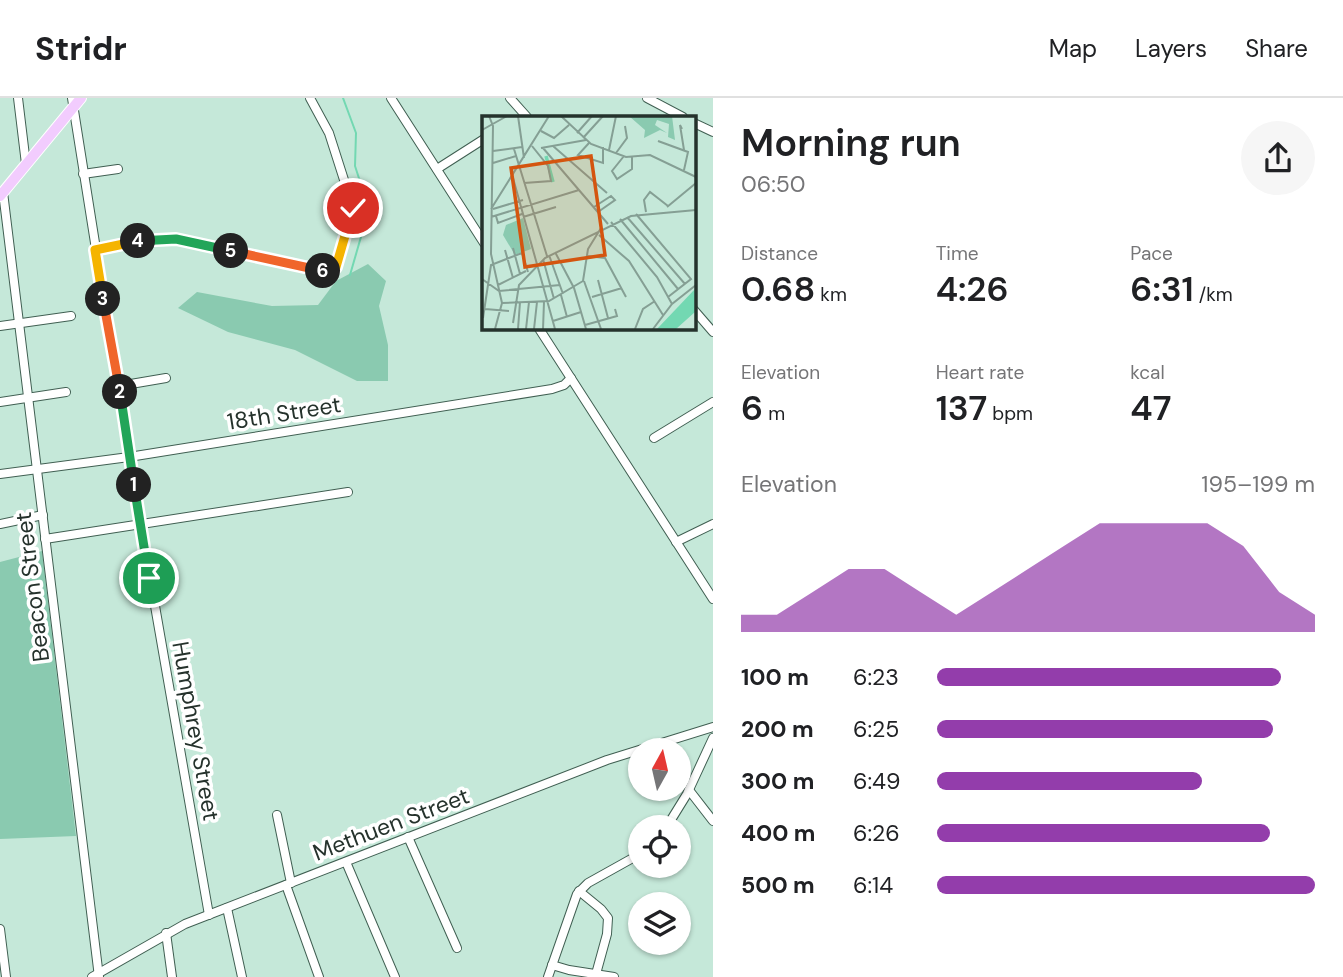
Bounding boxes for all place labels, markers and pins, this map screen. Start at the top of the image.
pin [323,178,383,238]
pin: 4 [120,223,156,258]
pin: 5 [214,234,248,268]
pin: 6 [306,254,340,288]
pin: 3 [86,282,120,316]
pin: 2 [102,374,138,410]
pin: 1 [116,468,152,502]
pin [119,548,179,608]

